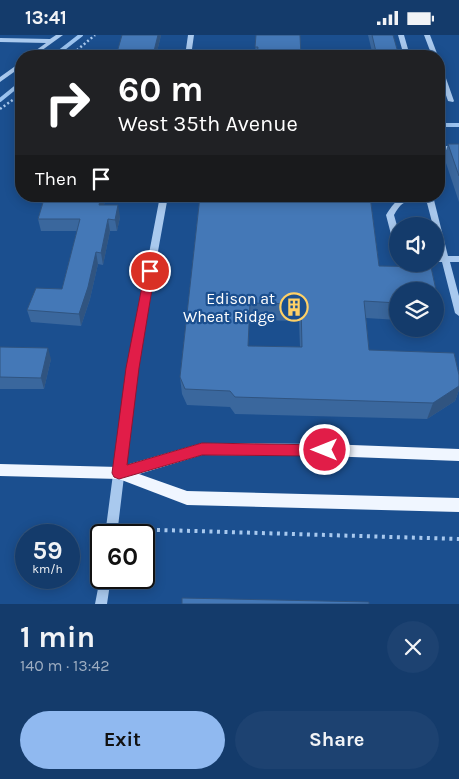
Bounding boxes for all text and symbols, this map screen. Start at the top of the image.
text: 13:41 [25,7,67,29]
text: 60 m [118,69,203,110]
icon: right [35,70,100,135]
text: West 35th Avenue [118,111,298,137]
icon: arrive [87,165,115,193]
text: Then [35,168,77,190]
map controls [389,217,444,337]
button: sound [389,217,444,272]
pin [129,250,171,292]
icon: arrive [136,257,164,285]
button: layers [389,282,444,337]
place label: Edison at Wheat Ridge [183,289,275,326]
building icon: Edison at Wheat Ridge [279,292,309,322]
position arrow [298,423,350,475]
speed limit sign: 60 [90,524,155,589]
text: 59 [33,536,62,565]
text: km/h [32,562,63,576]
text: 1 min [20,619,95,655]
button: close [387,621,439,673]
text: 140 m · 13:42 [20,656,110,675]
button: Exit [20,711,225,769]
button: Share [235,711,439,769]

